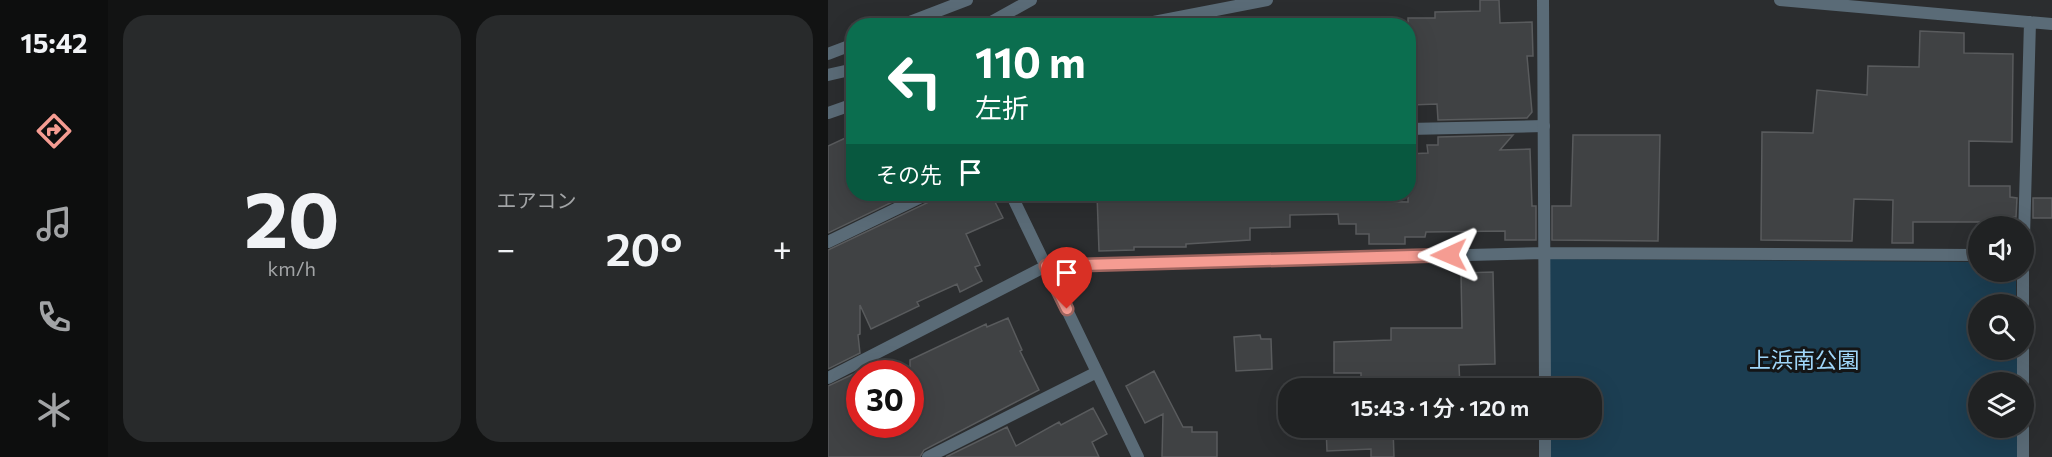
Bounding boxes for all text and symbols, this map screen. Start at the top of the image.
text: 15:42 [21,26,87,59]
text: 110 m [975,35,1086,87]
icon: left [876,42,954,120]
text: 左折 [975,91,1029,124]
icon: directions [33,110,75,152]
icon: arrive [954,156,987,189]
text: その先 [876,161,942,188]
text: 20 [244,169,340,264]
text: エアコン [497,188,577,212]
icon: music [33,203,75,245]
map controls [1968,216,2034,438]
button: sound [1968,216,2034,282]
text: 20° [605,220,682,275]
position arrow [1417,223,1481,287]
text: − [497,227,515,268]
text: + [773,227,792,268]
pin [1041,247,1092,309]
text: km/h [267,256,316,280]
icon: arrive [1050,256,1083,289]
button: search [1968,294,2034,360]
icon: phone [33,296,75,338]
park label: 上浜南公園 [1749,346,1859,373]
speed limit sign: 30 [846,360,924,438]
button: layers [1968,372,2034,438]
icon: climate [33,389,75,431]
text: 15:43 · 1 分 · 120 m [1351,394,1529,421]

